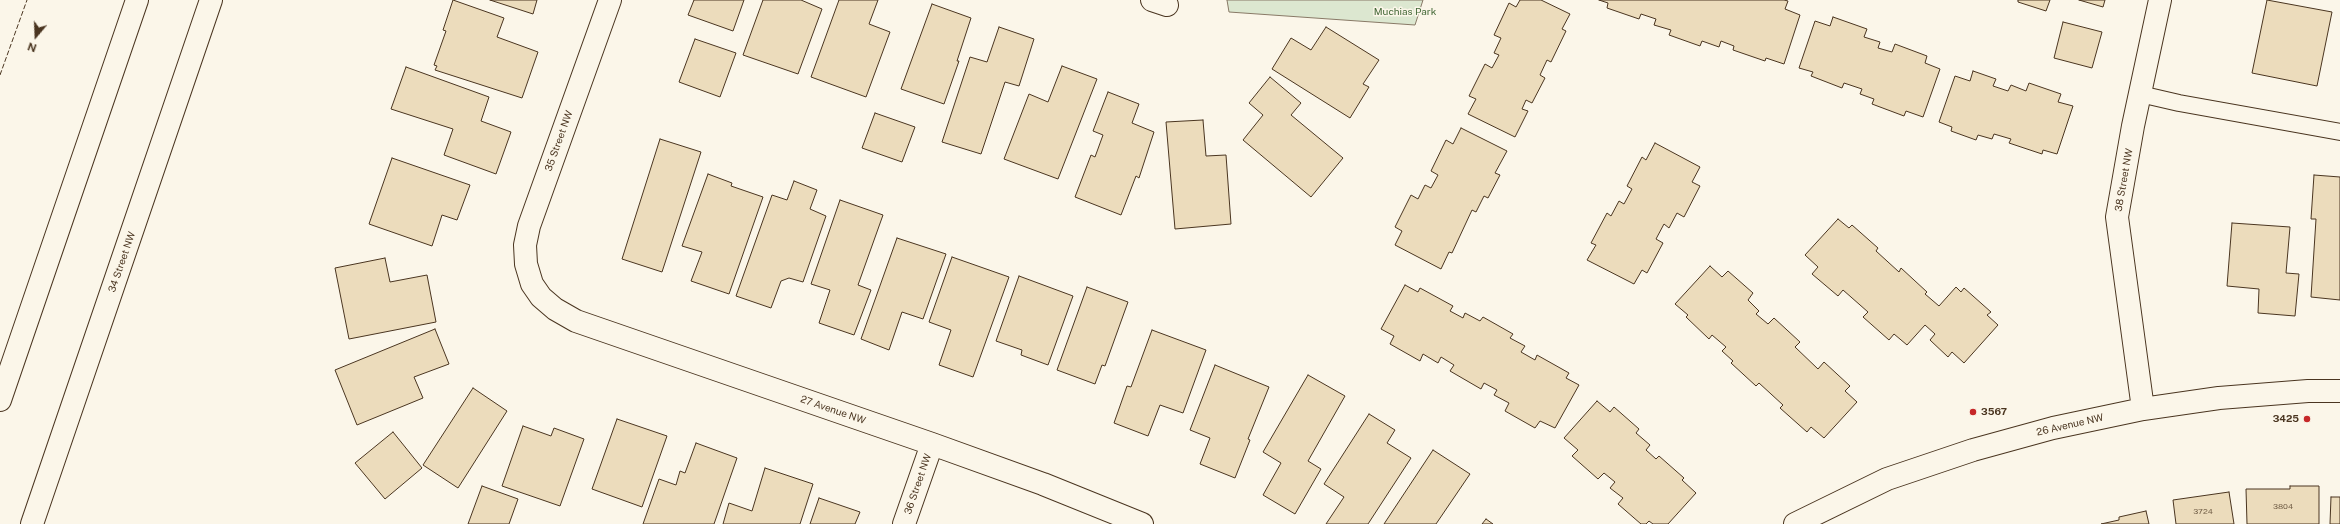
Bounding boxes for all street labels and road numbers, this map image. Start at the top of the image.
street label: 35 Street NW [542,109,576,173]
street label: 38 Street NW [2113,148,2135,212]
street label: 34 Street NW [106,230,138,294]
street label: 27 Avenue NW [799,393,867,427]
street label: 26 Avenue NW [2035,411,2105,439]
street label: 36 Street NW [902,452,934,516]

